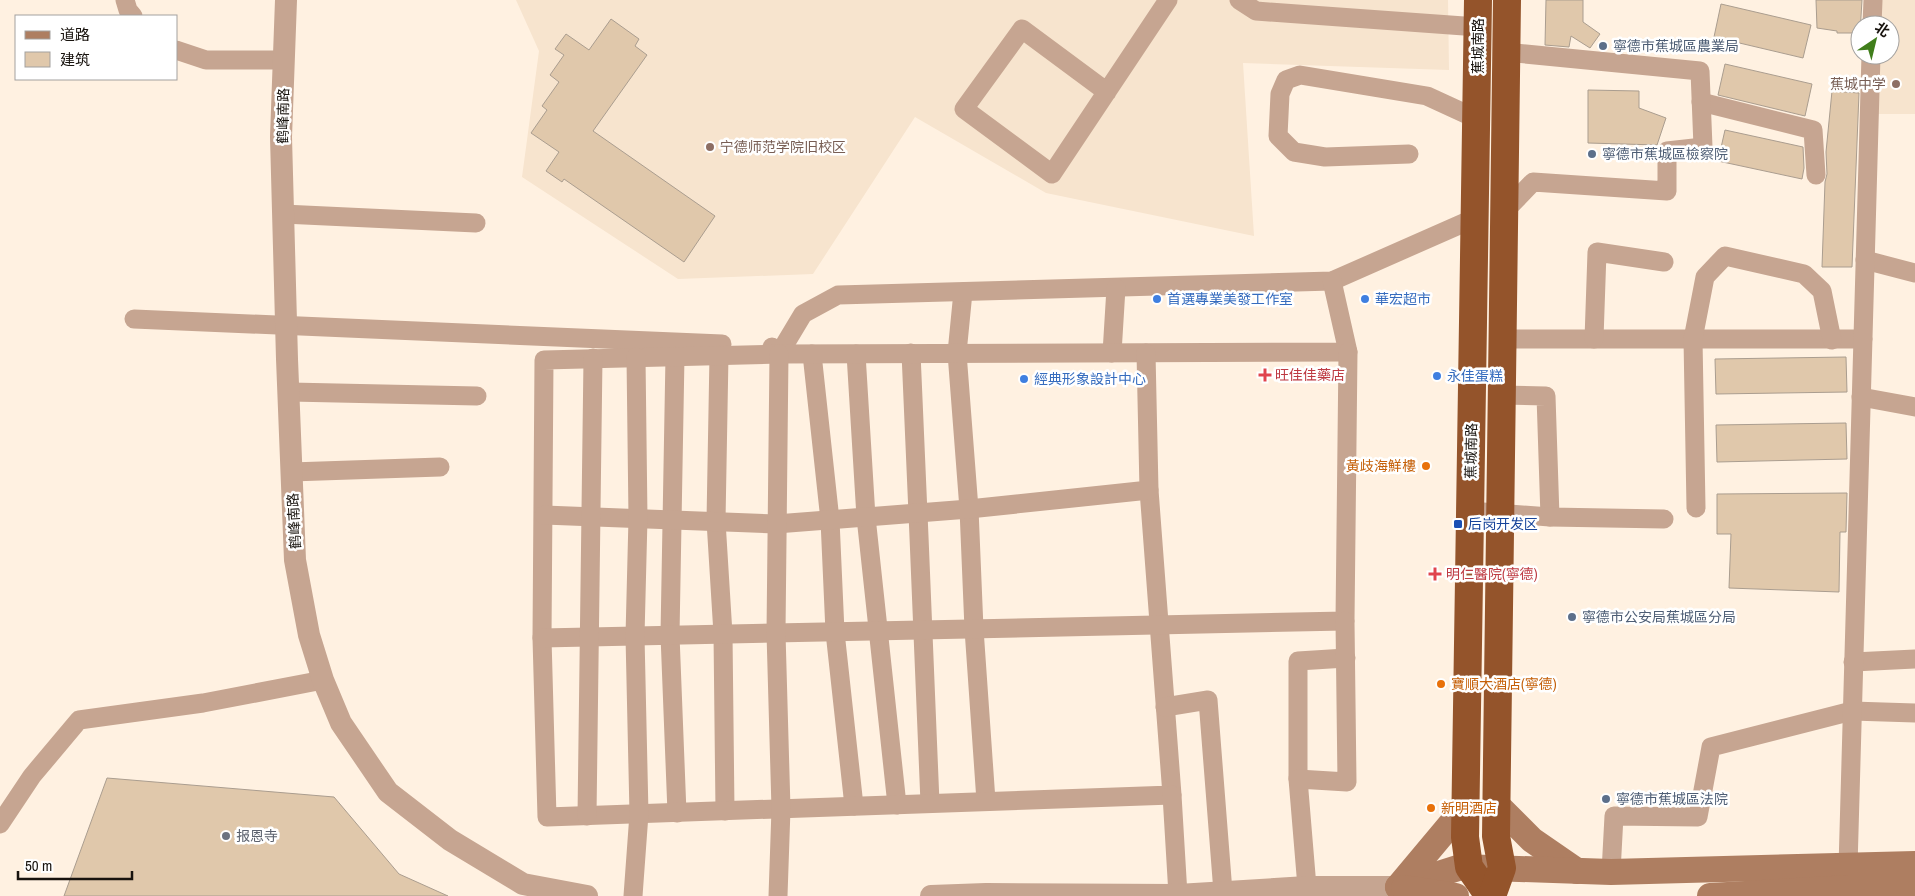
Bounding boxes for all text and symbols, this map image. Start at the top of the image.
legend [15,15,178,80]
north arrow [1850,15,1900,65]
street label: 蕉城南路 [1469,18,1487,74]
text: 北 [1872,18,1893,41]
text: 道路 [60,24,90,45]
place label: 寧德市蕉城區農業局 [1613,37,1739,55]
marker: 寧德市蕉城區農業局 [1597,40,1609,52]
text: 建筑 [60,49,90,70]
place label: 蕉城中学 [1830,75,1886,93]
marker: 蕉城中学 [1890,78,1902,90]
street label: 鹤峰南路 [274,88,292,144]
place label: 宁德师范学院旧校区 [720,138,846,156]
marker: 宁德师范学院旧校区 [704,141,716,153]
place label: 寧德市蕉城區檢察院 [1602,145,1728,163]
marker: 寧德市蕉城區檢察院 [1586,148,1598,160]
place label: 首選專業美發工作室 [1167,290,1293,308]
place label: 華宏超市 [1375,290,1431,308]
marker: 首選專業美發工作室 [1151,293,1163,305]
marker: 華宏超市 [1359,293,1371,305]
place label: 旺佳佳藥店 [1275,366,1345,384]
place label: 永佳蛋糕 [1447,367,1503,385]
marker: 旺佳佳藥店 [1259,369,1271,381]
place label: 經典形象設計中心 [1034,370,1146,388]
marker: 永佳蛋糕 [1431,370,1443,382]
marker: 經典形象設計中心 [1018,373,1030,385]
street label: 蕉城南路 [1462,423,1480,479]
place label: 黃歧海鮮樓 [1346,457,1416,475]
marker: 黃歧海鮮樓 [1420,460,1432,472]
street label: 鹤峰南路 [284,493,304,549]
place label: 后岗开发区 [1468,515,1538,533]
marker: 后岗开发区 [1452,518,1464,530]
place label: 明仁醫院(寧德) [1446,565,1538,583]
marker: 明仁醫院(寧德) [1428,567,1442,581]
place label: 寧德市公安局蕉城區分局 [1582,608,1736,626]
marker: 寧德市公安局蕉城區分局 [1566,611,1578,623]
place label: 寶順大酒店(寧德) [1451,675,1557,693]
marker: 寶順大酒店(寧德) [1435,678,1447,690]
place label: 寧德市蕉城區法院 [1616,790,1728,808]
marker: 寧德市蕉城區法院 [1600,793,1612,805]
place label: 新明酒店 [1441,799,1497,817]
marker: 新明酒店 [1425,802,1437,814]
place label: 报恩寺 [236,827,278,845]
marker: 报恩寺 [220,830,232,842]
scale bar [18,848,131,880]
text: 50 m [25,855,52,876]

